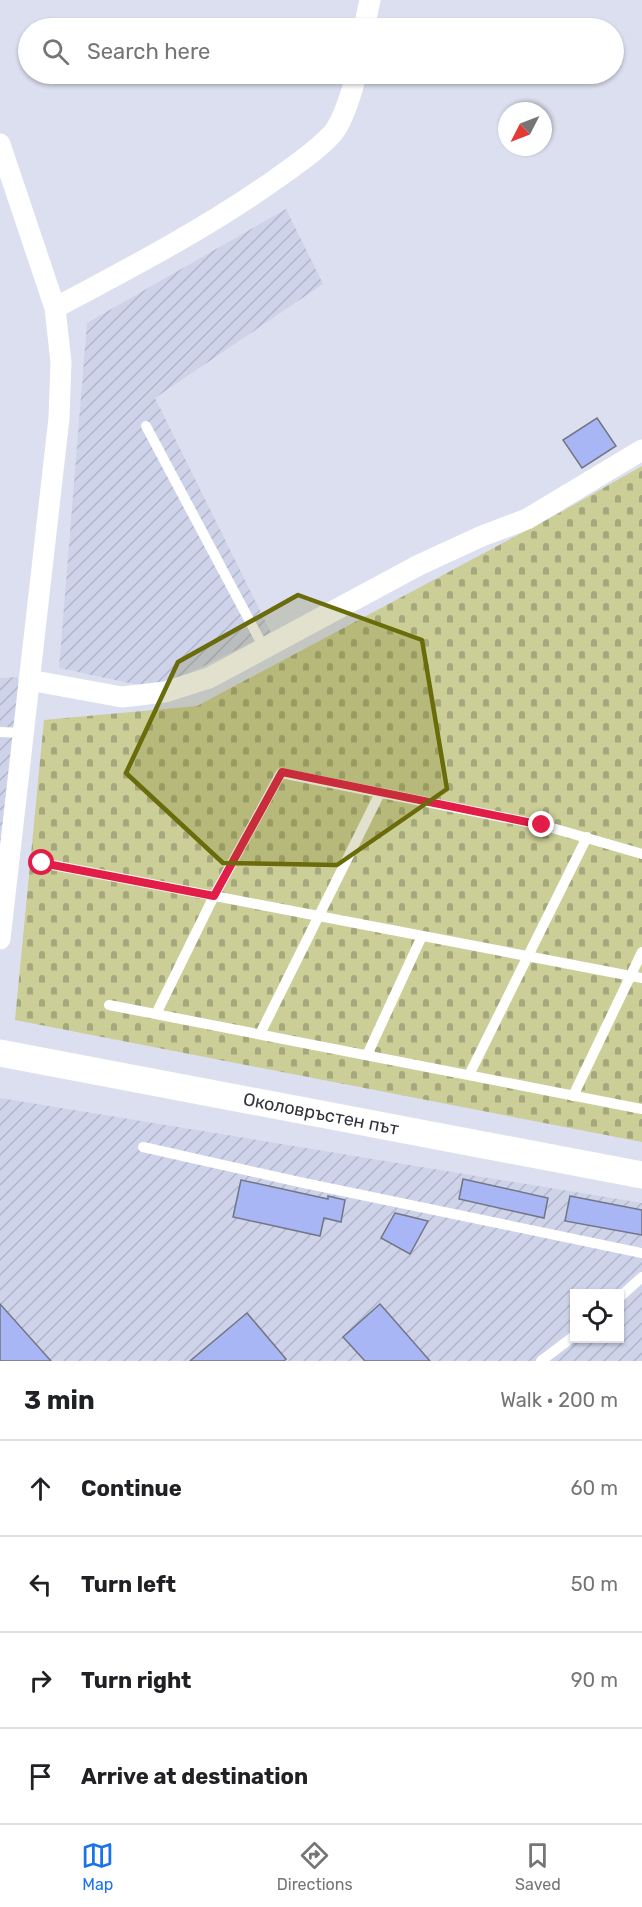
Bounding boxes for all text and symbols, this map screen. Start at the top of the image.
search box [18,18,624,84]
icon: search [39,35,72,68]
text: Search here [87,38,210,65]
north arrow [498,102,552,156]
route end [528,811,554,837]
route start [28,849,54,875]
street label: Околовръстен път [241,1088,401,1140]
map controls [570,1289,624,1343]
button: locate [570,1289,624,1343]
text: 3 min [24,1385,95,1416]
text: Walk · 200 m [500,1388,618,1412]
icon: ahead [24,1472,57,1505]
text: Continue [81,1475,182,1502]
text: 60 m [571,1476,618,1500]
icon: left [24,1568,57,1601]
text: Turn left [81,1571,176,1598]
text: 50 m [571,1572,618,1596]
icon: right [24,1664,57,1697]
text: Turn right [81,1667,191,1694]
text: 90 m [571,1668,618,1692]
icon: arrive [24,1760,57,1793]
text: Arrive at destination [81,1763,308,1790]
tab: Map [81,1839,114,1894]
tab: Directions [277,1839,353,1894]
tab: Saved [515,1839,561,1894]

